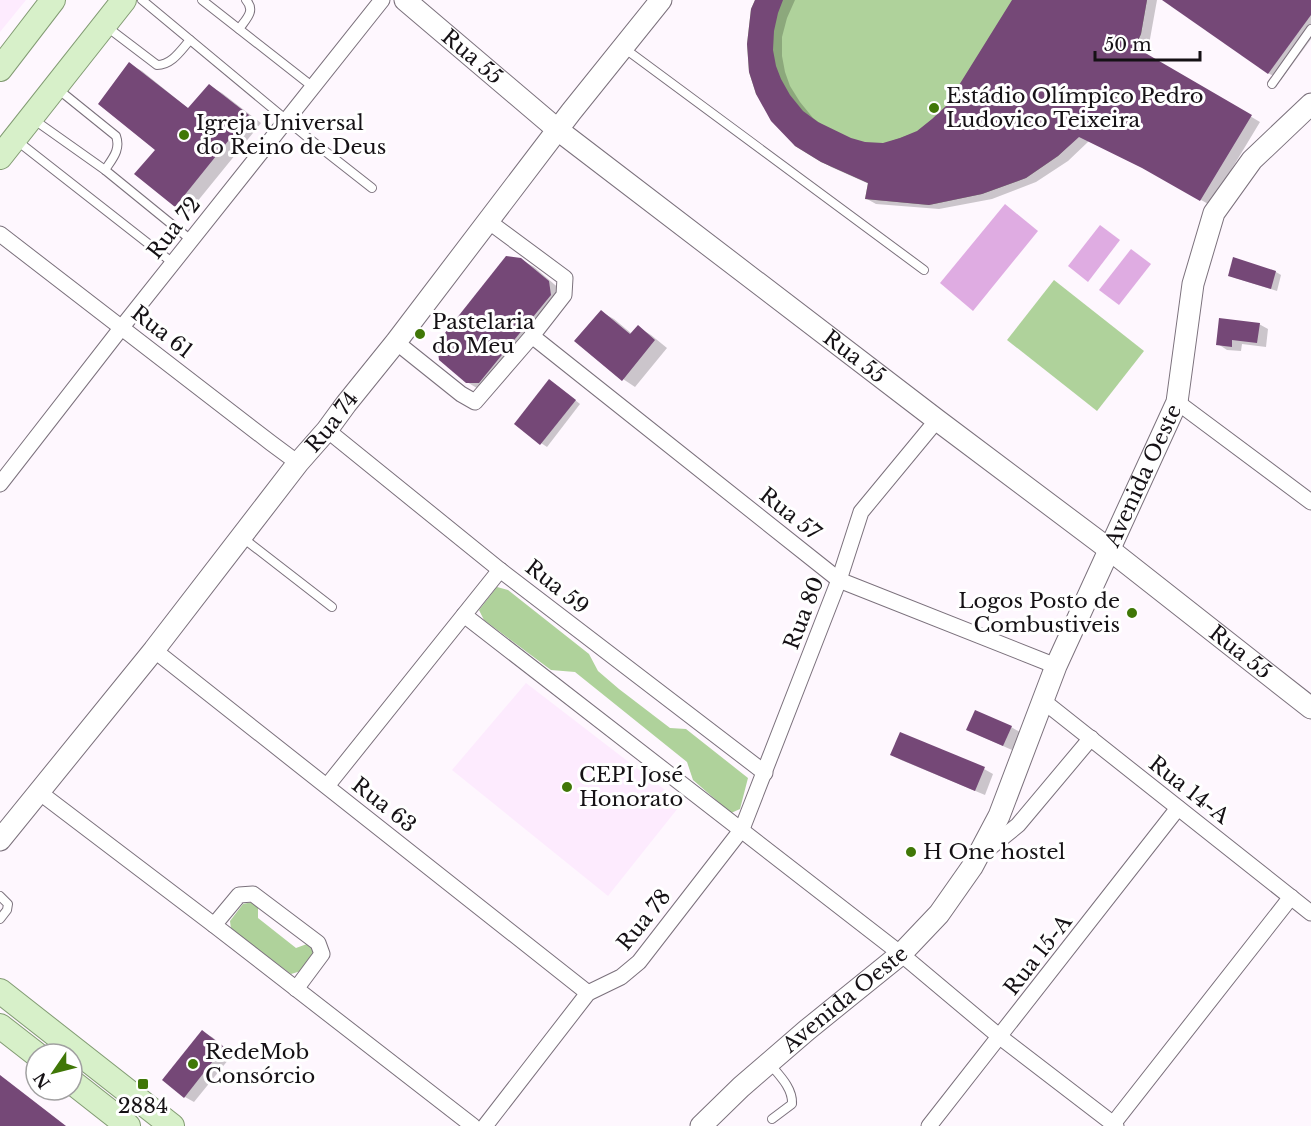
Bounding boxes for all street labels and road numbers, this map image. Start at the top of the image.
street label: Rua 55 [436,24,508,90]
street label: Rua 72 [142,192,206,264]
street label: Rua 61 [126,300,198,364]
street label: Rua 55 [818,325,891,389]
street label: Rua 74 [300,386,364,458]
street label: Avenida Oeste [1099,400,1187,552]
street label: Rua 57 [754,482,826,546]
street label: Rua 59 [520,554,594,620]
street label: Rua 80 [778,573,830,653]
street label: Rua 55 [1204,620,1277,685]
street label: Rua 14-A [1143,750,1235,830]
street label: Rua 63 [347,772,421,838]
street label: Rua 78 [611,884,677,956]
street label: Rua 15-A [999,909,1078,1000]
street label: Avenida Oeste [776,941,913,1059]

